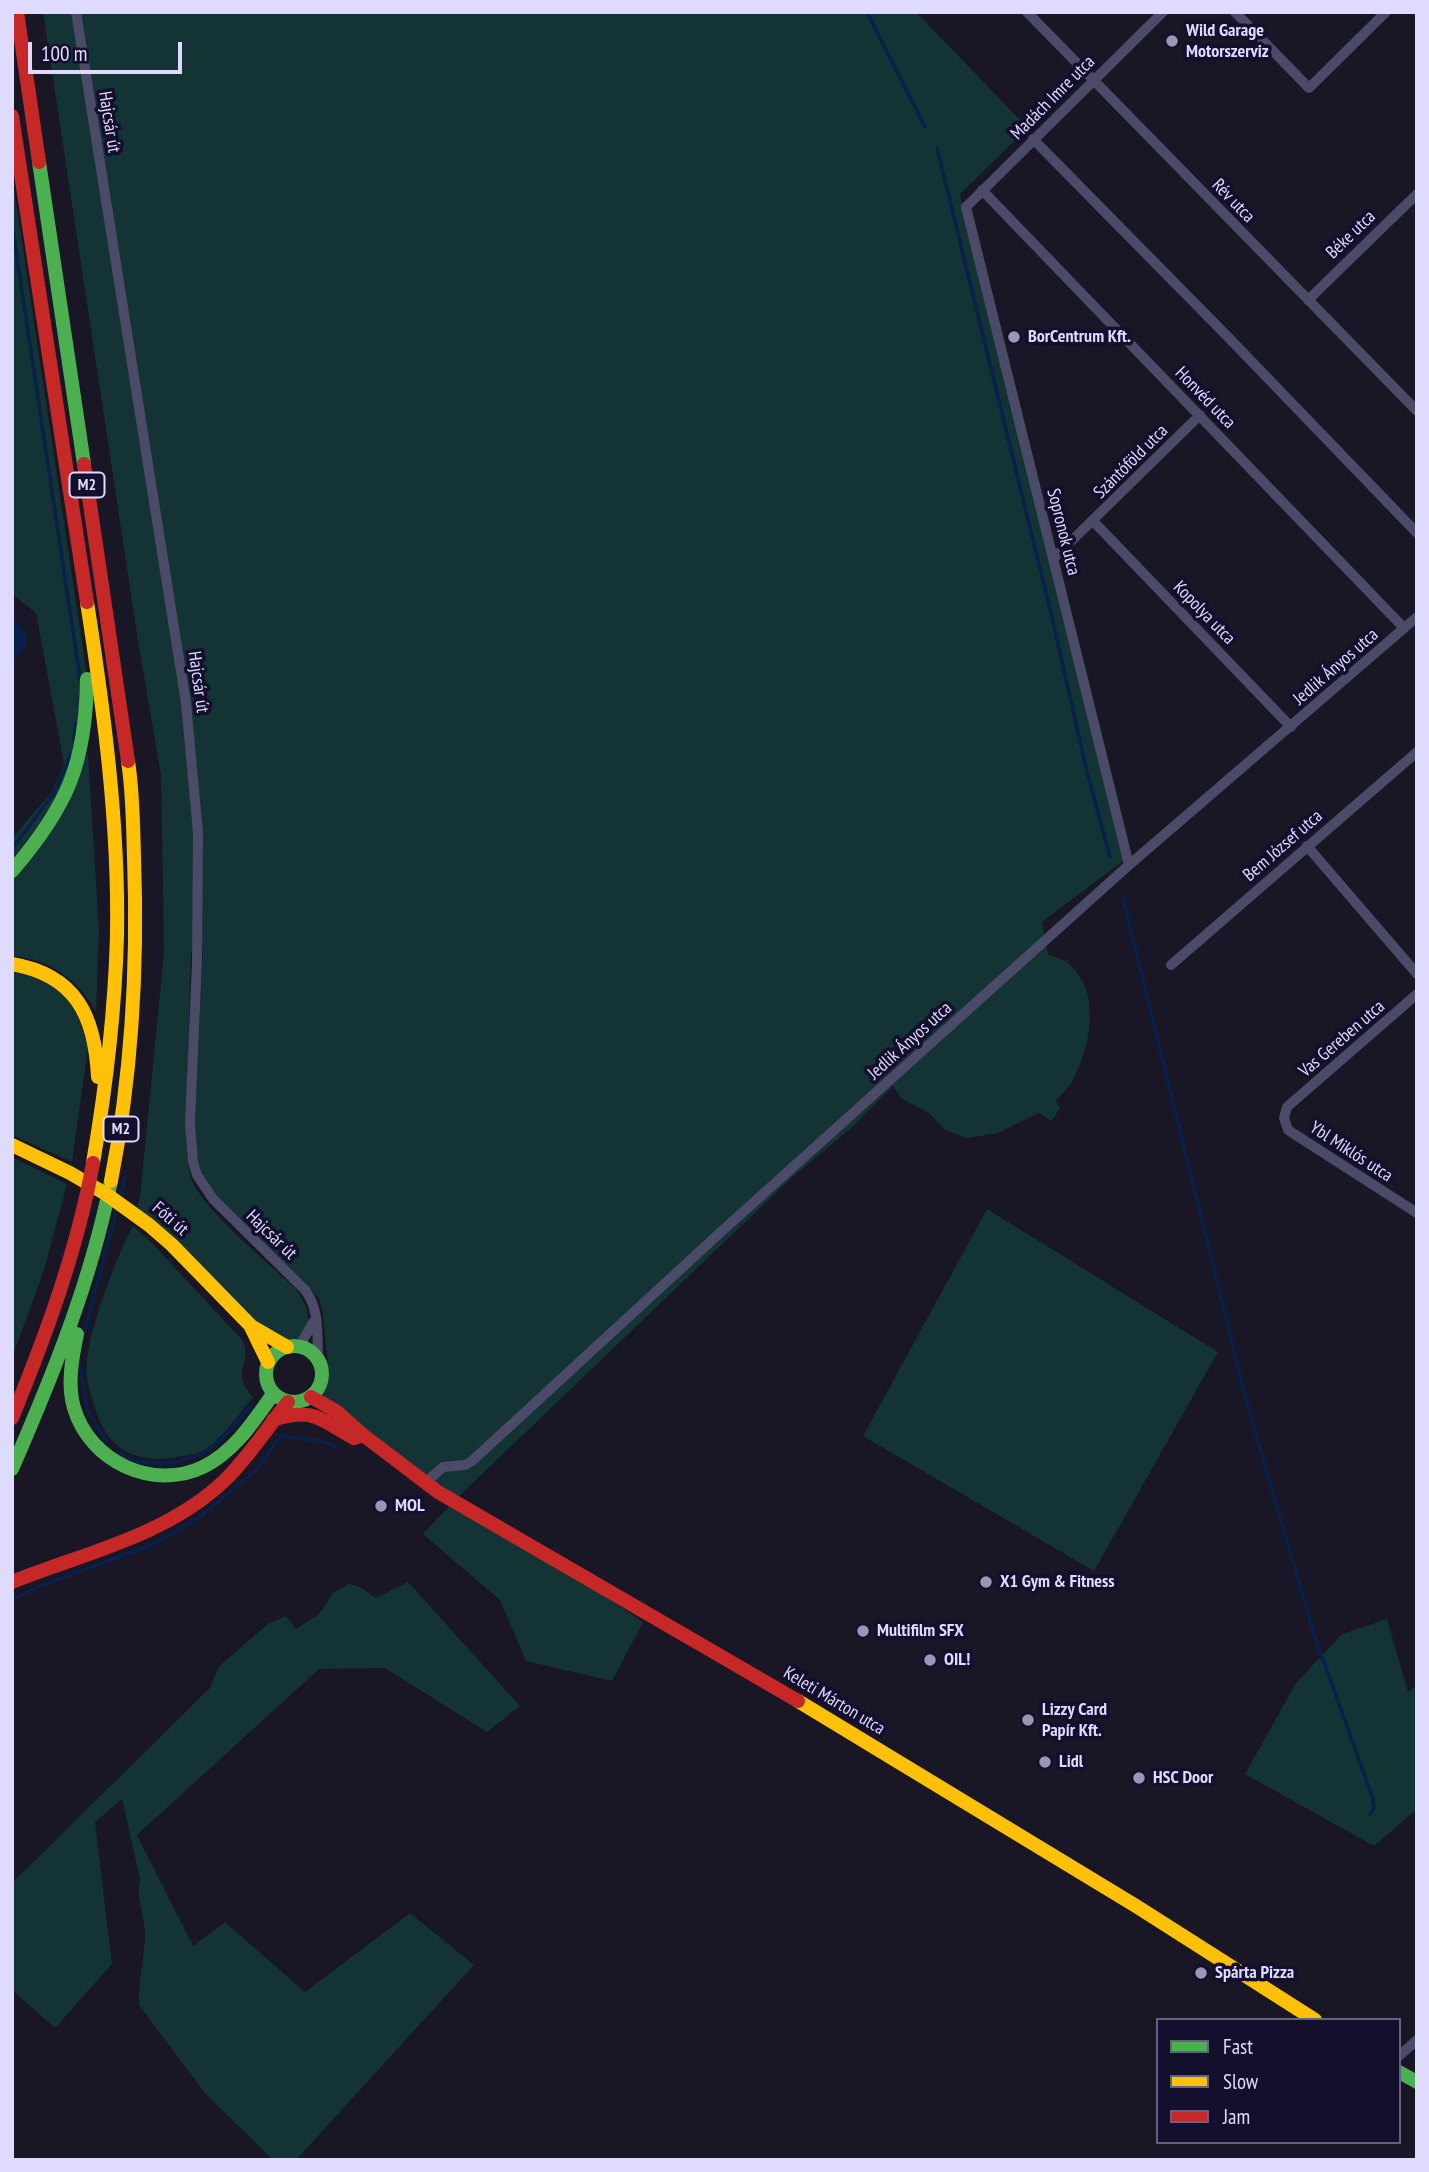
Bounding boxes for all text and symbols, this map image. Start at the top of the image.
place label: Wild Garage Motorszerviz [1186,20,1269,62]
scale bar [32,28,186,72]
marker: Wild Garage Motorszerviz [1164,33,1180,49]
text: 100 m [41,40,87,67]
street label: Madách Imre utca [1006,51,1100,145]
street label: Hajcsár út [93,90,125,154]
street label: Rév utca [1207,175,1259,227]
street label: Béke utca [1322,206,1380,264]
place label: BorCentrum Kft. [1028,326,1131,348]
marker: BorCentrum Kft. [1006,329,1022,345]
street label: Honvéd utca [1170,363,1240,433]
street label: Szántóföld utca [1089,420,1173,504]
road number: M2 [70,472,104,498]
street label: Sopronok utca [1042,486,1084,578]
street label: Kopolya utca [1169,577,1239,649]
street label: Jedlik Ányos utca [1289,624,1383,710]
street label: Hajcsár út [183,650,213,714]
street label: Bem József utca [1239,806,1327,886]
street label: Vas Gereben utca [1295,996,1389,1082]
street label: Jedlik Ányos utca [864,998,956,1084]
road number: M2 [104,1116,138,1142]
street label: Ybl Miklós utca [1306,1117,1396,1187]
street label: Fóti út [148,1198,192,1240]
street label: Hajcsár út [241,1206,301,1264]
place label: MOL [395,1495,425,1517]
marker: MOL [373,1498,389,1514]
place label: X1 Gym & Fitness [1000,1571,1115,1593]
marker: X1 Gym & Fitness [978,1574,994,1590]
place label: Multifilm SFX [877,1620,964,1642]
marker: Multifilm SFX [855,1623,871,1639]
place label: OIL! [944,1649,970,1671]
marker: OIL! [922,1652,938,1668]
street label: Keleti Márton utca [779,1662,889,1740]
place label: Lizzy Card Papír Kft. [1042,1699,1107,1742]
marker: Lizzy Card Papír Kft. [1020,1712,1036,1728]
place label: Lidl [1059,1751,1083,1773]
marker: Lidl [1037,1754,1053,1770]
place label: HSC Door [1153,1767,1213,1789]
marker: HSC Door [1131,1770,1147,1786]
place label: Spárta Pizza [1215,1962,1294,1984]
marker: Spárta Pizza [1193,1965,1209,1981]
legend [1156,2018,1401,2144]
text: Fast [1223,2033,1253,2060]
text: Slow [1223,2068,1258,2095]
text: Jam [1223,2103,1250,2130]

